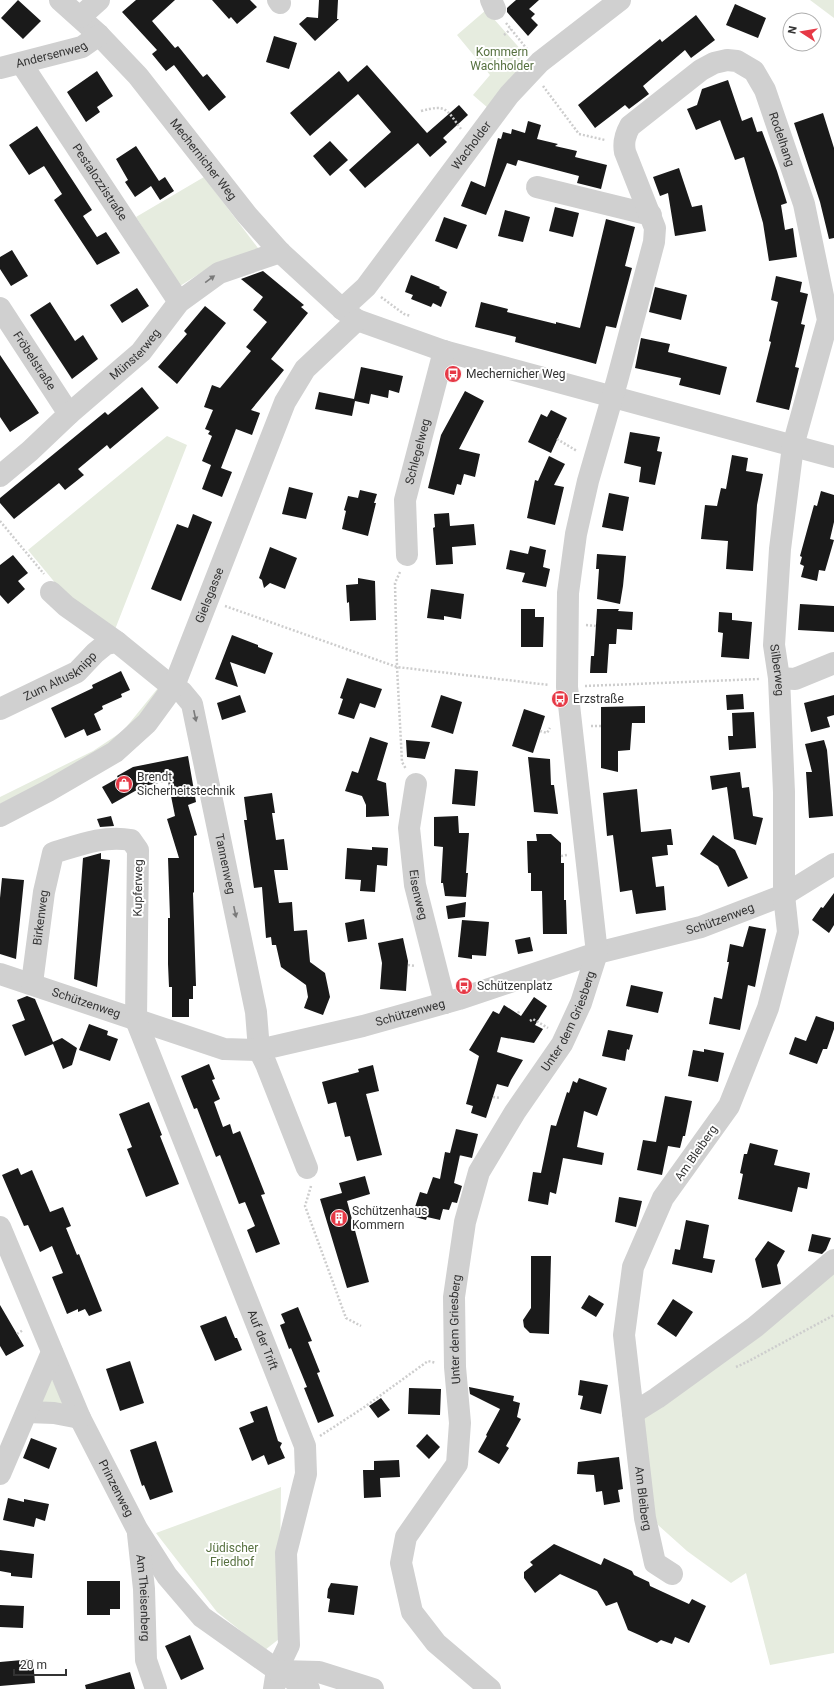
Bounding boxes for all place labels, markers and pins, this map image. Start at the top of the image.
bus stop icon: Mechernicher Weg [443,364,463,384]
place label: Mechernicher Weg [466,367,566,381]
bus stop icon: Erzstraße [550,689,570,709]
place label: Erzstraße [573,692,624,706]
place label: Brendt Sicherheitstechnik [137,770,236,798]
shop icon: Brendt Sicherheitstechnik [114,774,134,794]
bus stop icon: Schützenplatz [454,976,474,996]
place label: Schützenplatz [477,979,553,993]
place label: Schützenhaus Kommern [352,1204,427,1232]
building icon: Schützenhaus Kommern [329,1208,349,1228]

